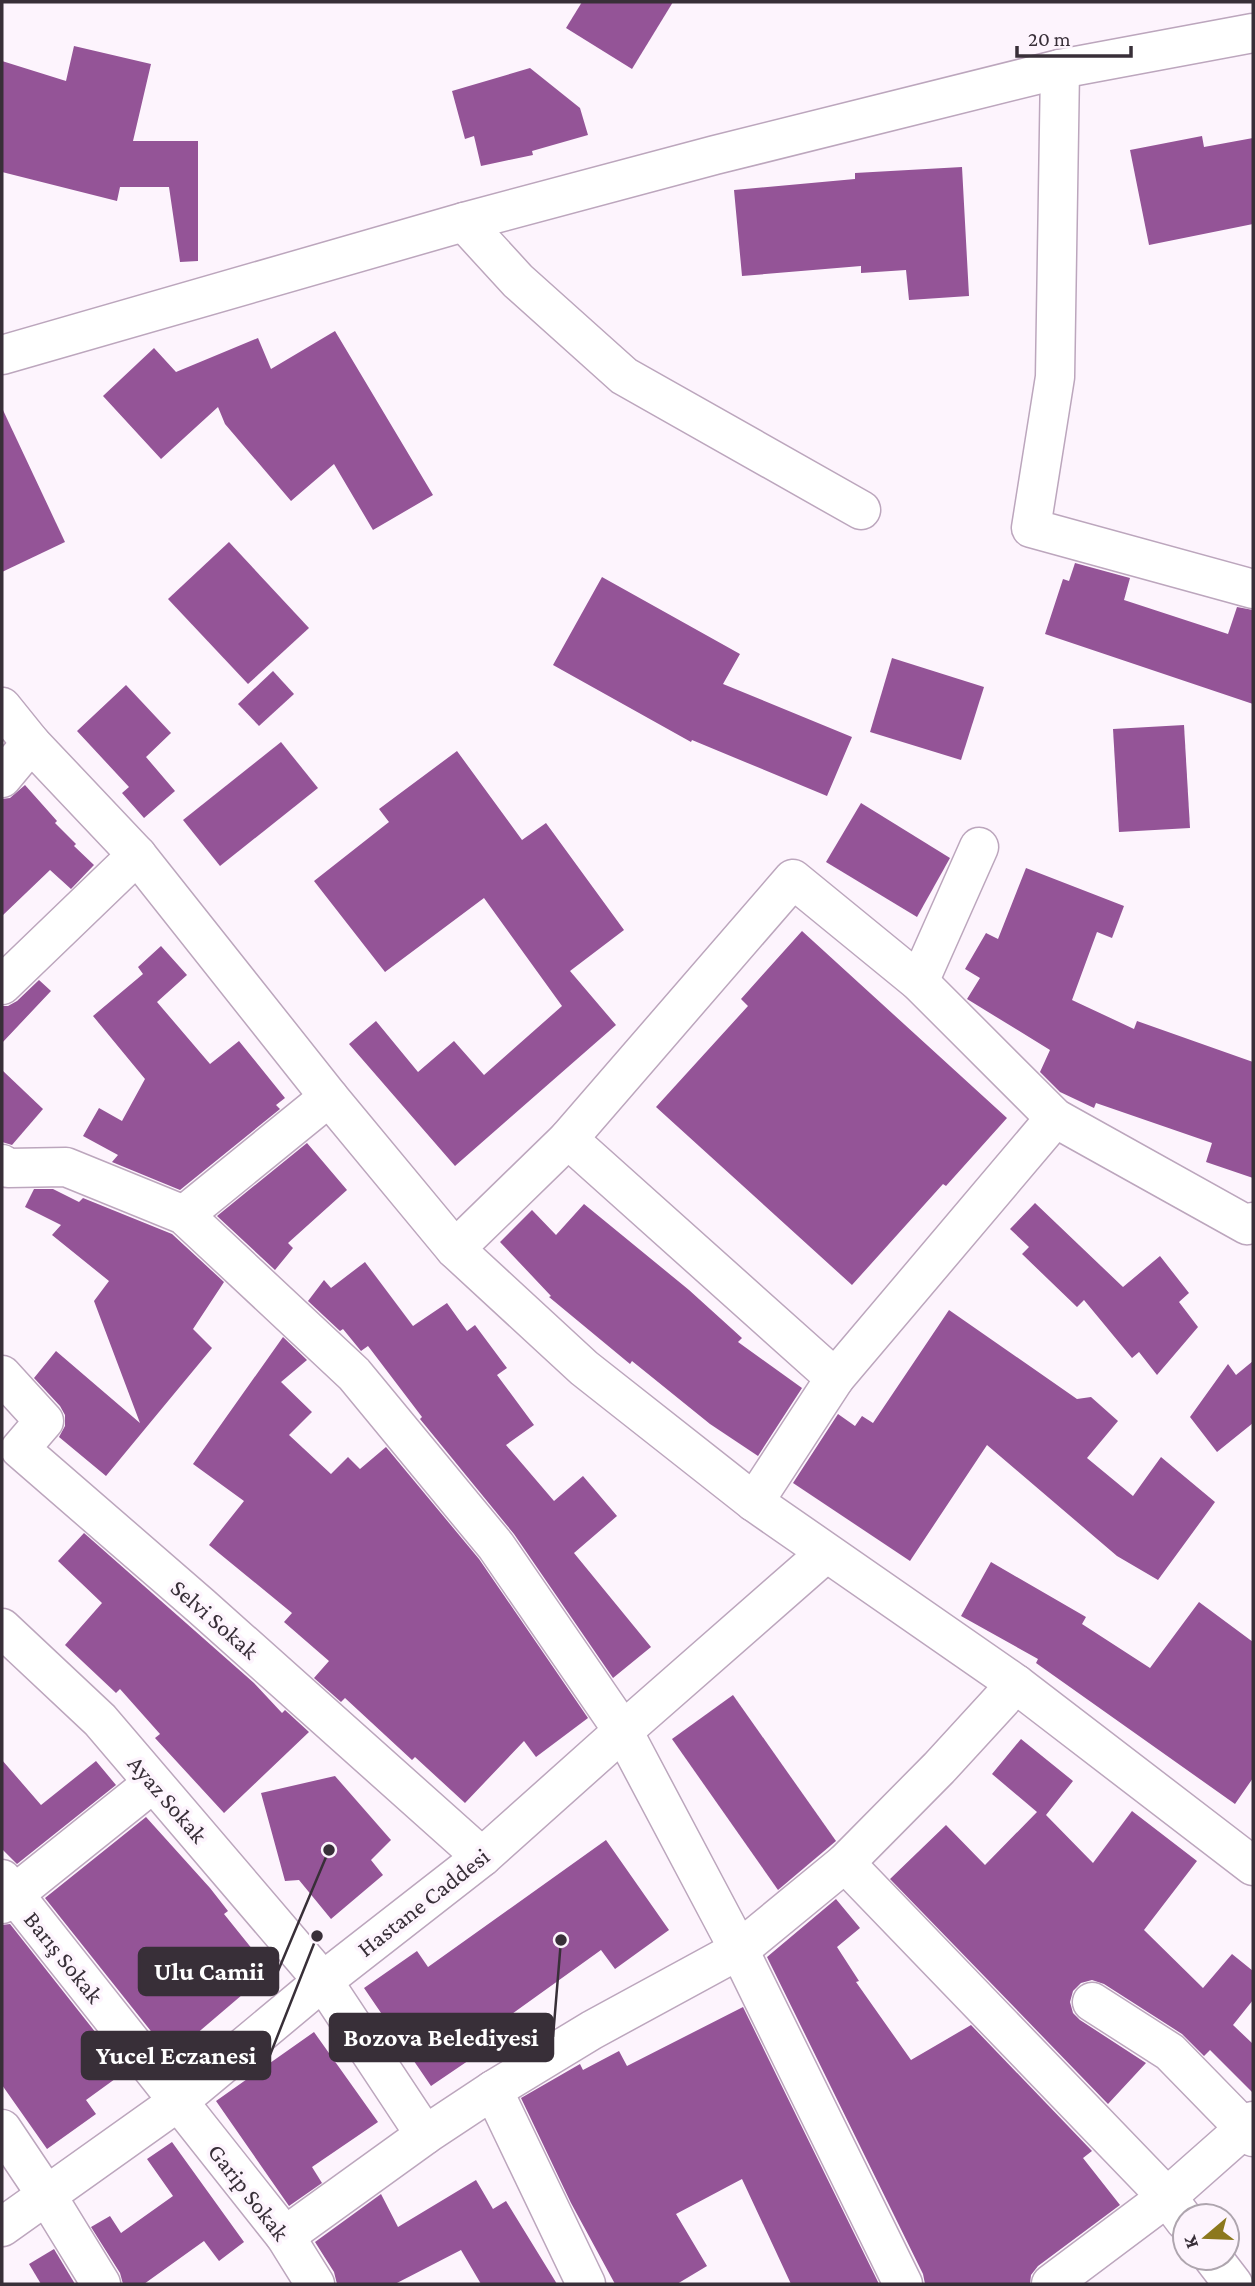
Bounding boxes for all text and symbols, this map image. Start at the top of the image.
scale bar [1017,14,1131,58]
text: 20 m [1028,27,1071,51]
street label: Selvi Sokak [166,1574,265,1665]
street label: Ayaz Sokak [123,1750,214,1849]
street label: Hastane Caddesi [352,1842,494,1962]
street label: Barış Sokak [19,1906,109,2009]
callout: Ulu Camii [139,1948,278,1995]
text: Ulu Camii [154,1957,265,1986]
callout: Bozova Belediyesi [330,2014,553,2061]
text: Bozova Belediyesi [343,2023,539,2052]
callout: Yucel Eczanesi [82,2032,270,2079]
text: Yucel Eczanesi [96,2041,257,2070]
street label: Garip Sokak [203,2138,295,2246]
north arrow [1171,2202,1241,2272]
text: K [1178,2232,1202,2252]

